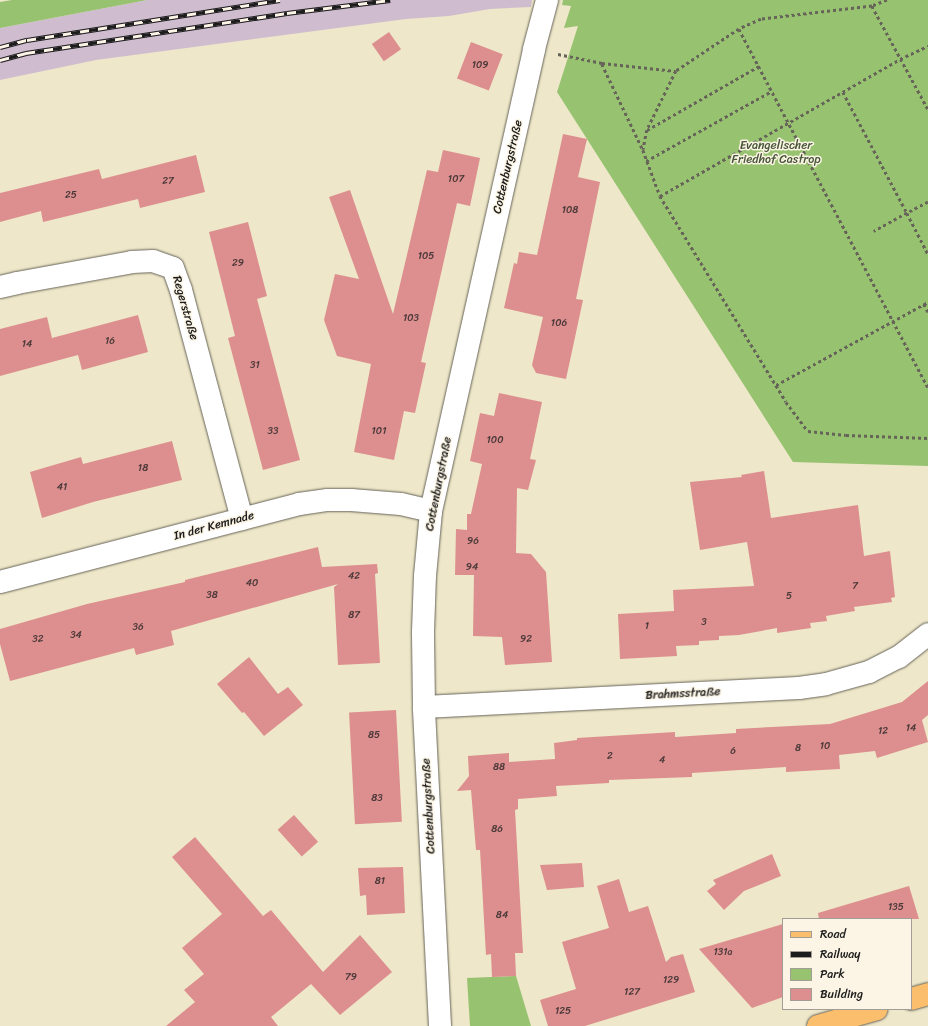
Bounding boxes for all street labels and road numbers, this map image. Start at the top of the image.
street label: Cottenburgstraße [490,119,526,215]
street label: Regerstraße [169,274,201,342]
street label: Cottenburgstraße [423,436,455,532]
street label: In der Kemnade [172,508,256,544]
street label: Brahmsstraße [645,685,721,703]
street label: Cottenburgstraße [419,758,439,854]

